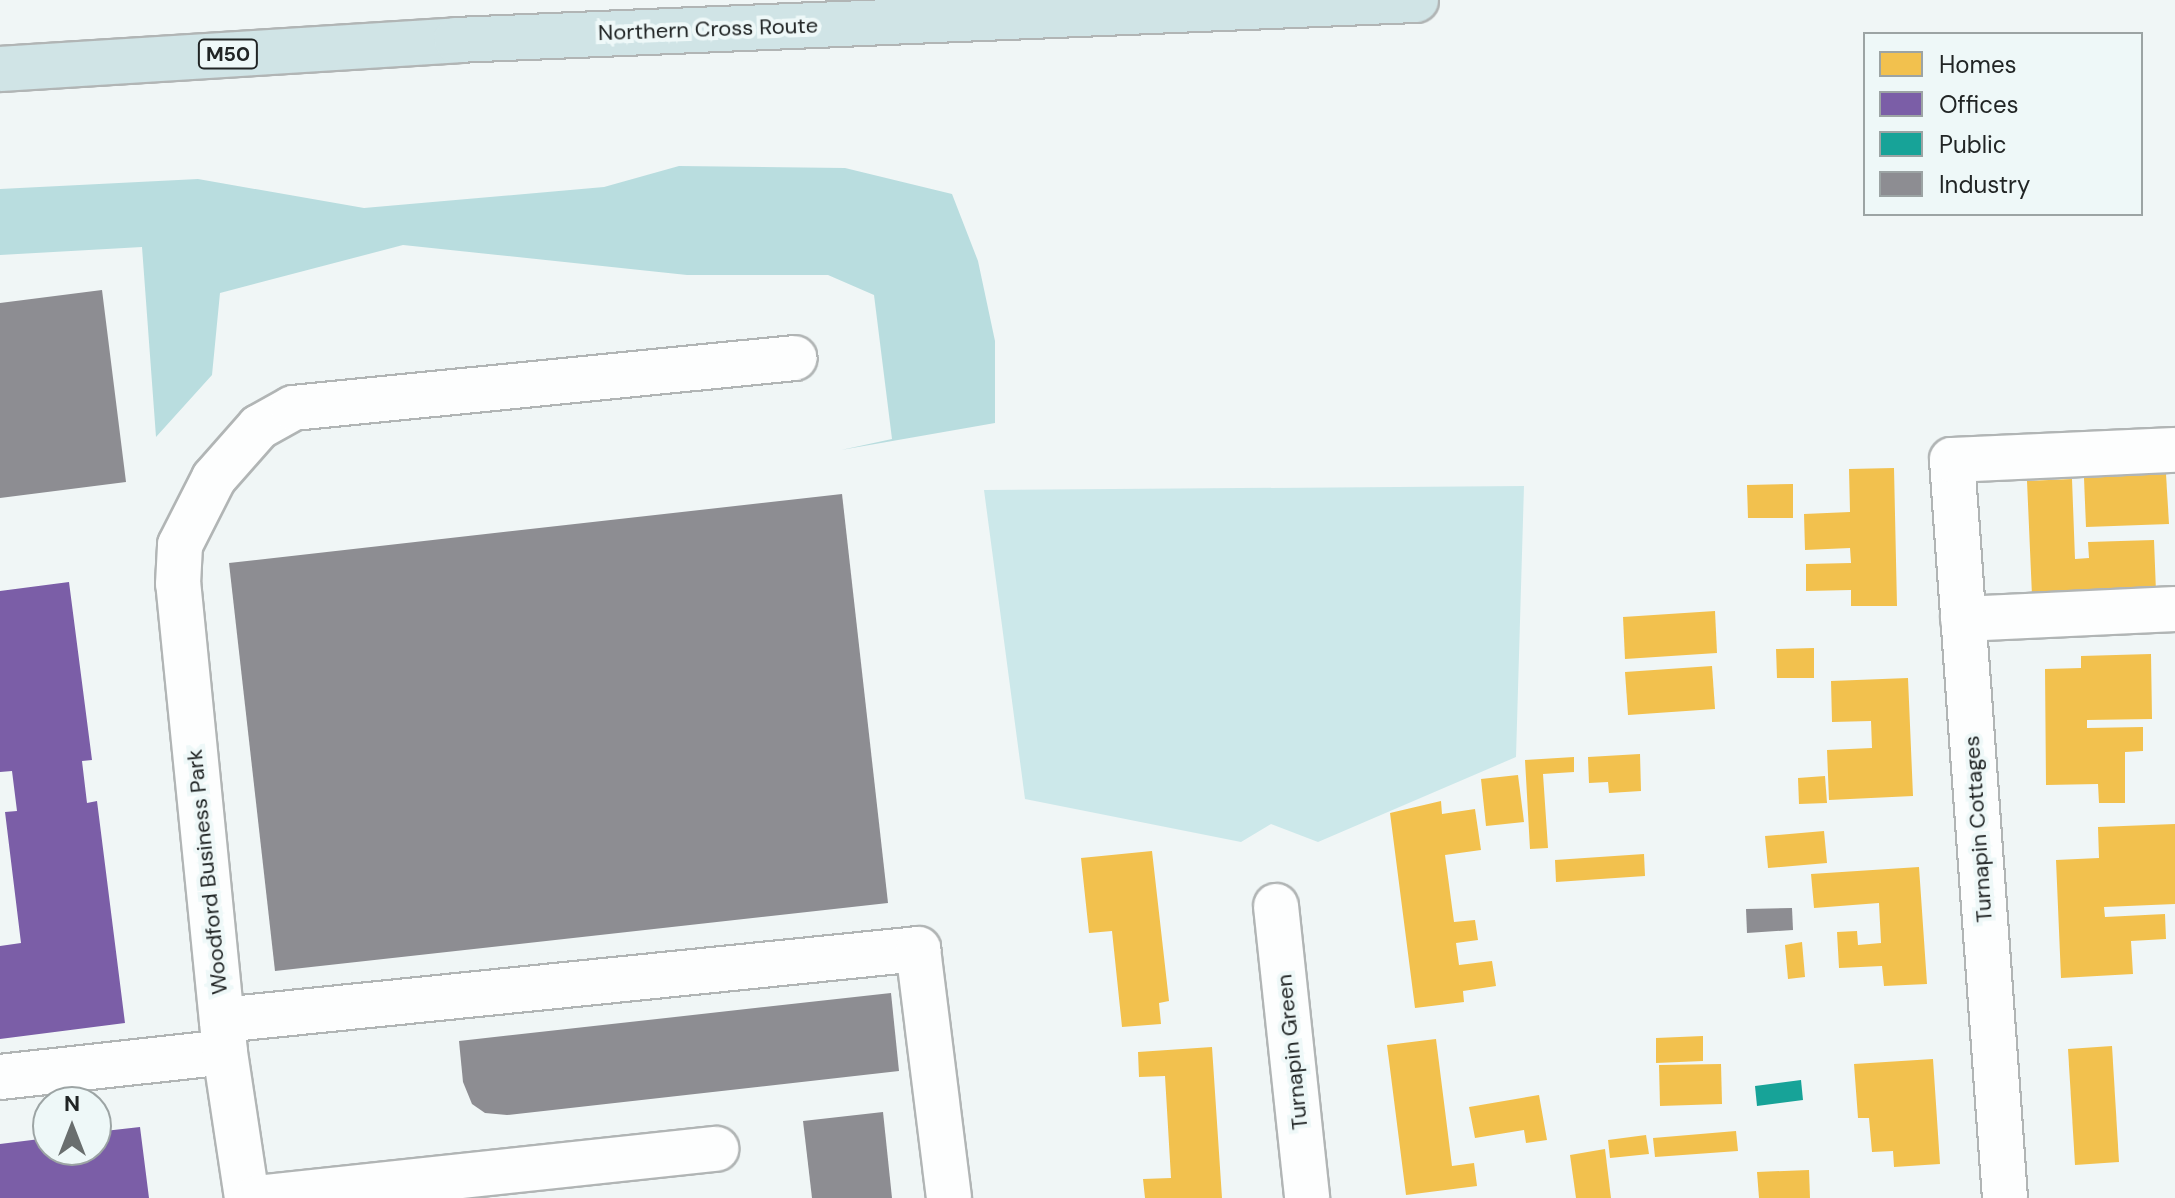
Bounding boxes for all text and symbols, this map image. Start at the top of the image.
street label: Northern Cross Route [598,12,818,46]
legend [1863,32,2143,216]
road number: M50 [196,38,260,70]
text: Homes [1939,49,2017,80]
text: Offices [1939,89,2019,120]
text: Public [1939,129,2007,160]
text: Industry [1939,169,2030,200]
street label: Turnapin Cottages [1958,735,1998,923]
street label: Woodford Business Park [181,748,233,996]
street label: Turnapin Green [1271,973,1313,1131]
north arrow [32,1086,112,1166]
text: N [64,1089,80,1118]

